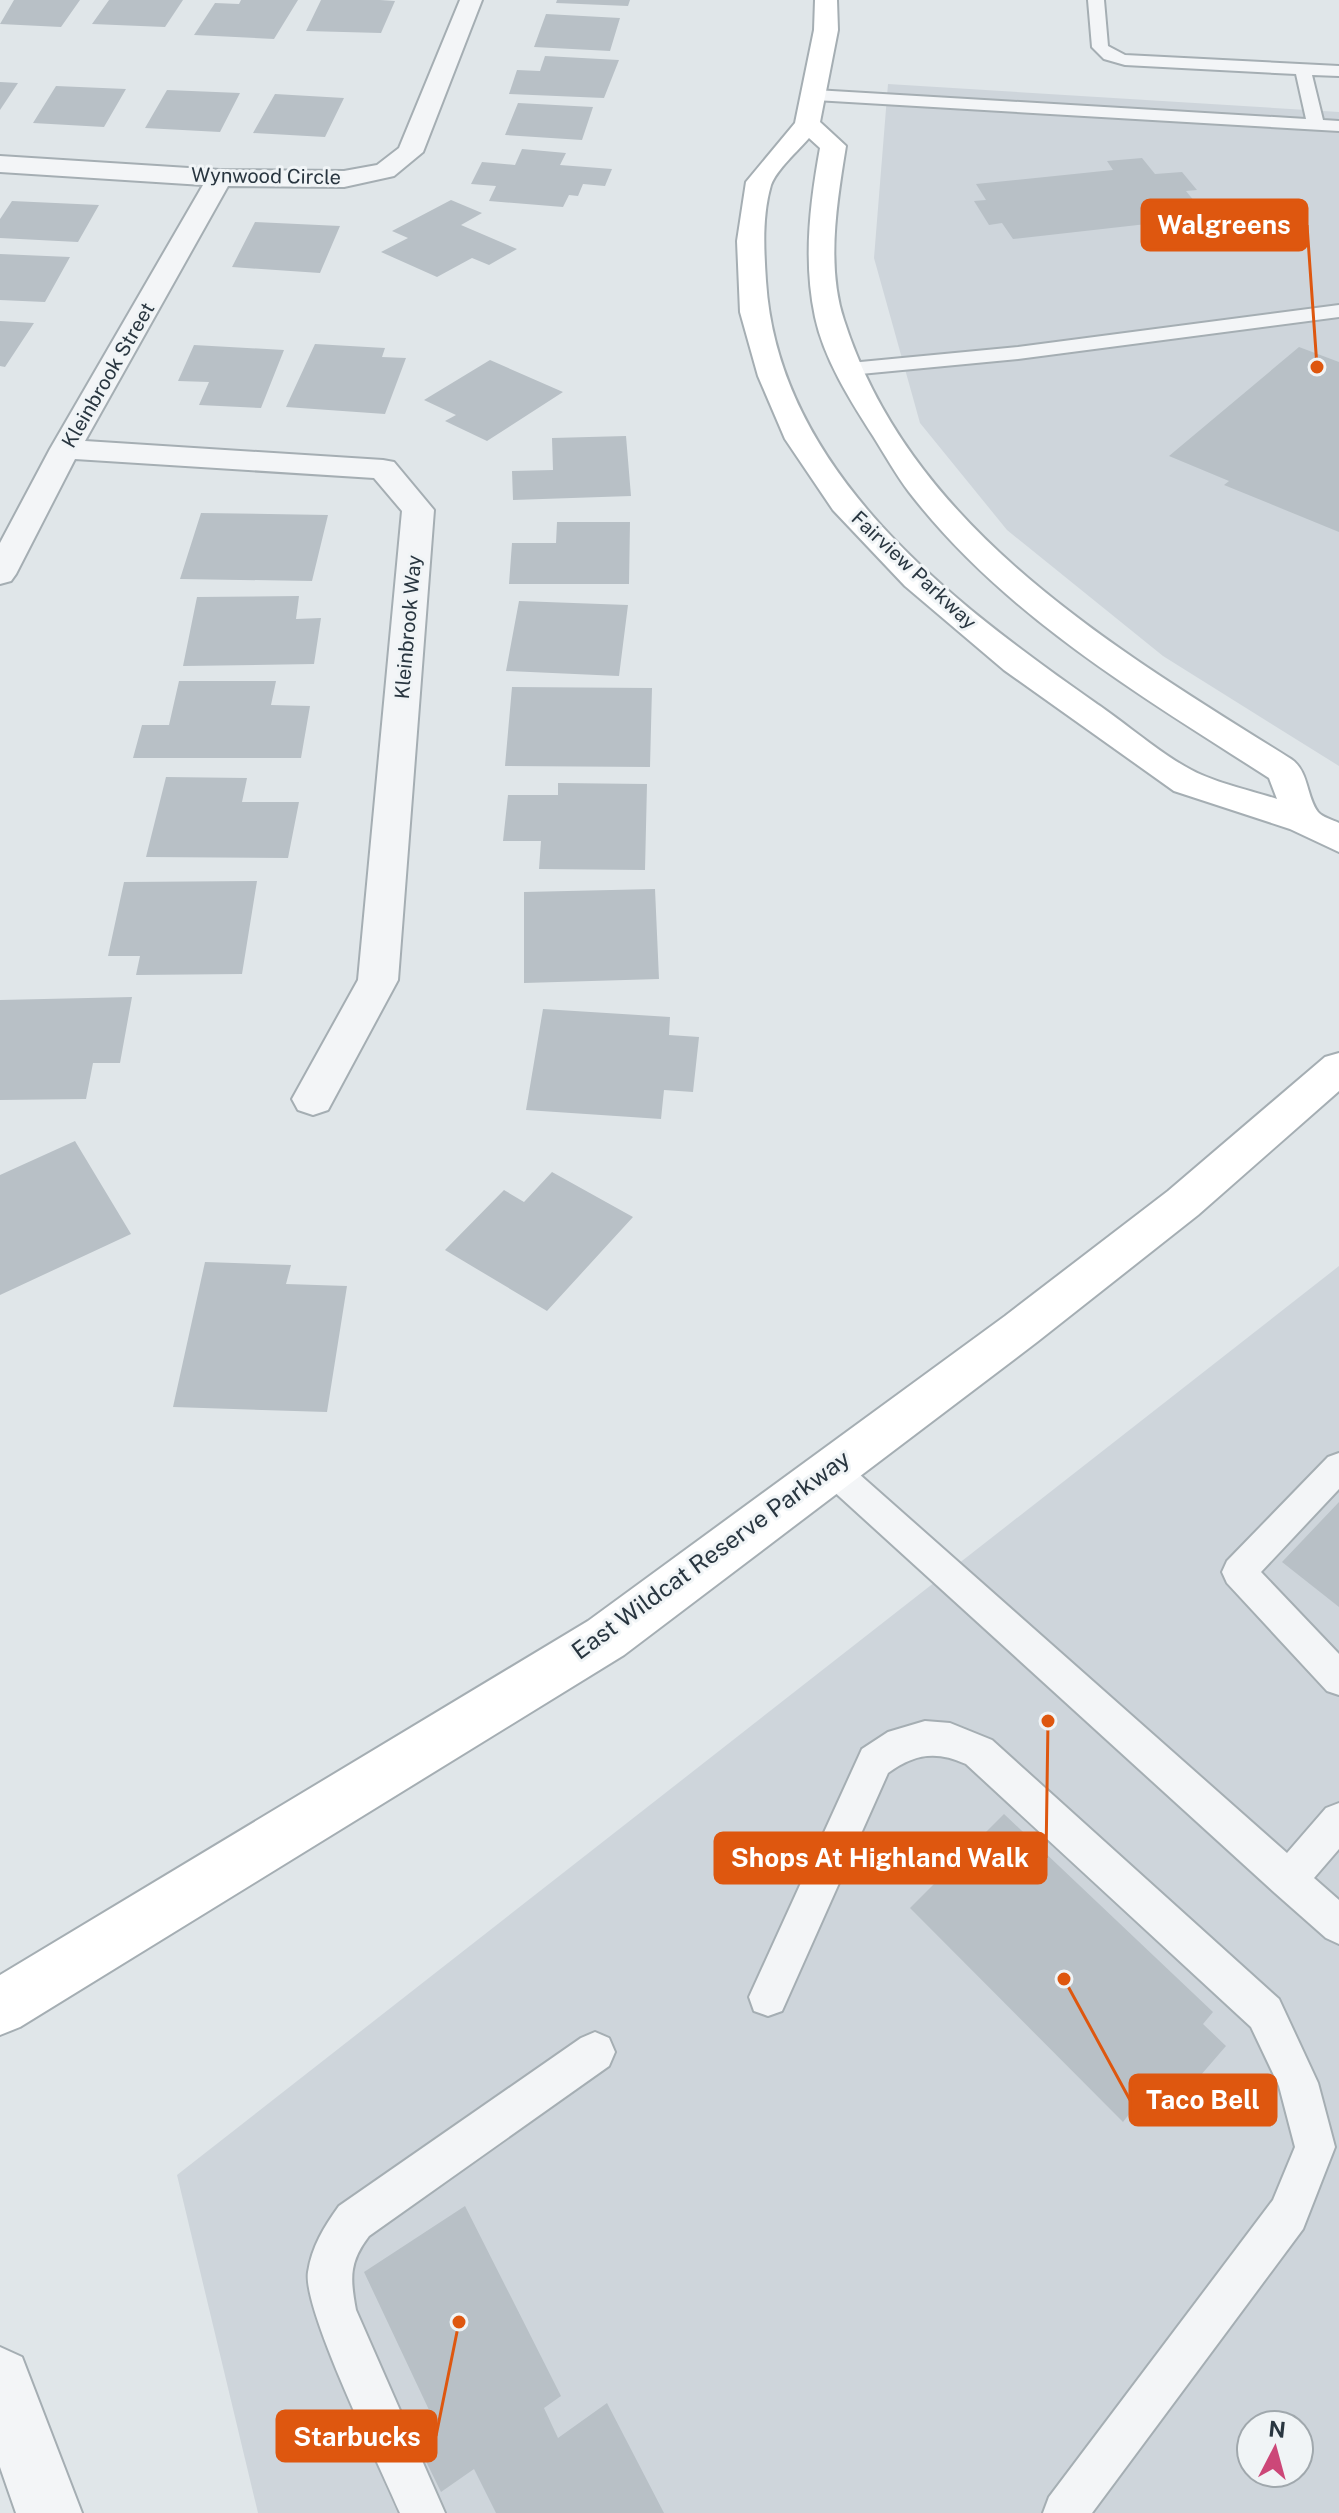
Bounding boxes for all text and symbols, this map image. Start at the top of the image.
street label: Wynwood Circle [191,163,341,189]
callout: Walgreens [1142,200,1307,250]
text: Walgreens [1157,209,1291,240]
street label: Kleinbrook Street [57,298,159,452]
street label: Fairview Parkway [846,506,982,634]
street label: Kleinbrook Way [390,554,426,700]
street label: East Wildcat Reserve Parkway [566,1444,855,1664]
callout: Shops At Highland Walk [715,1833,1046,1883]
text: Shops At Highland Walk [731,1842,1029,1873]
callout: Taco Bell [1130,2075,1276,2125]
text: Taco Bell [1146,2084,1260,2115]
north arrow [1235,2409,1315,2489]
callout: Starbucks [277,2411,436,2461]
text: N [1267,2415,1287,2443]
text: Starbucks [293,2421,421,2452]

